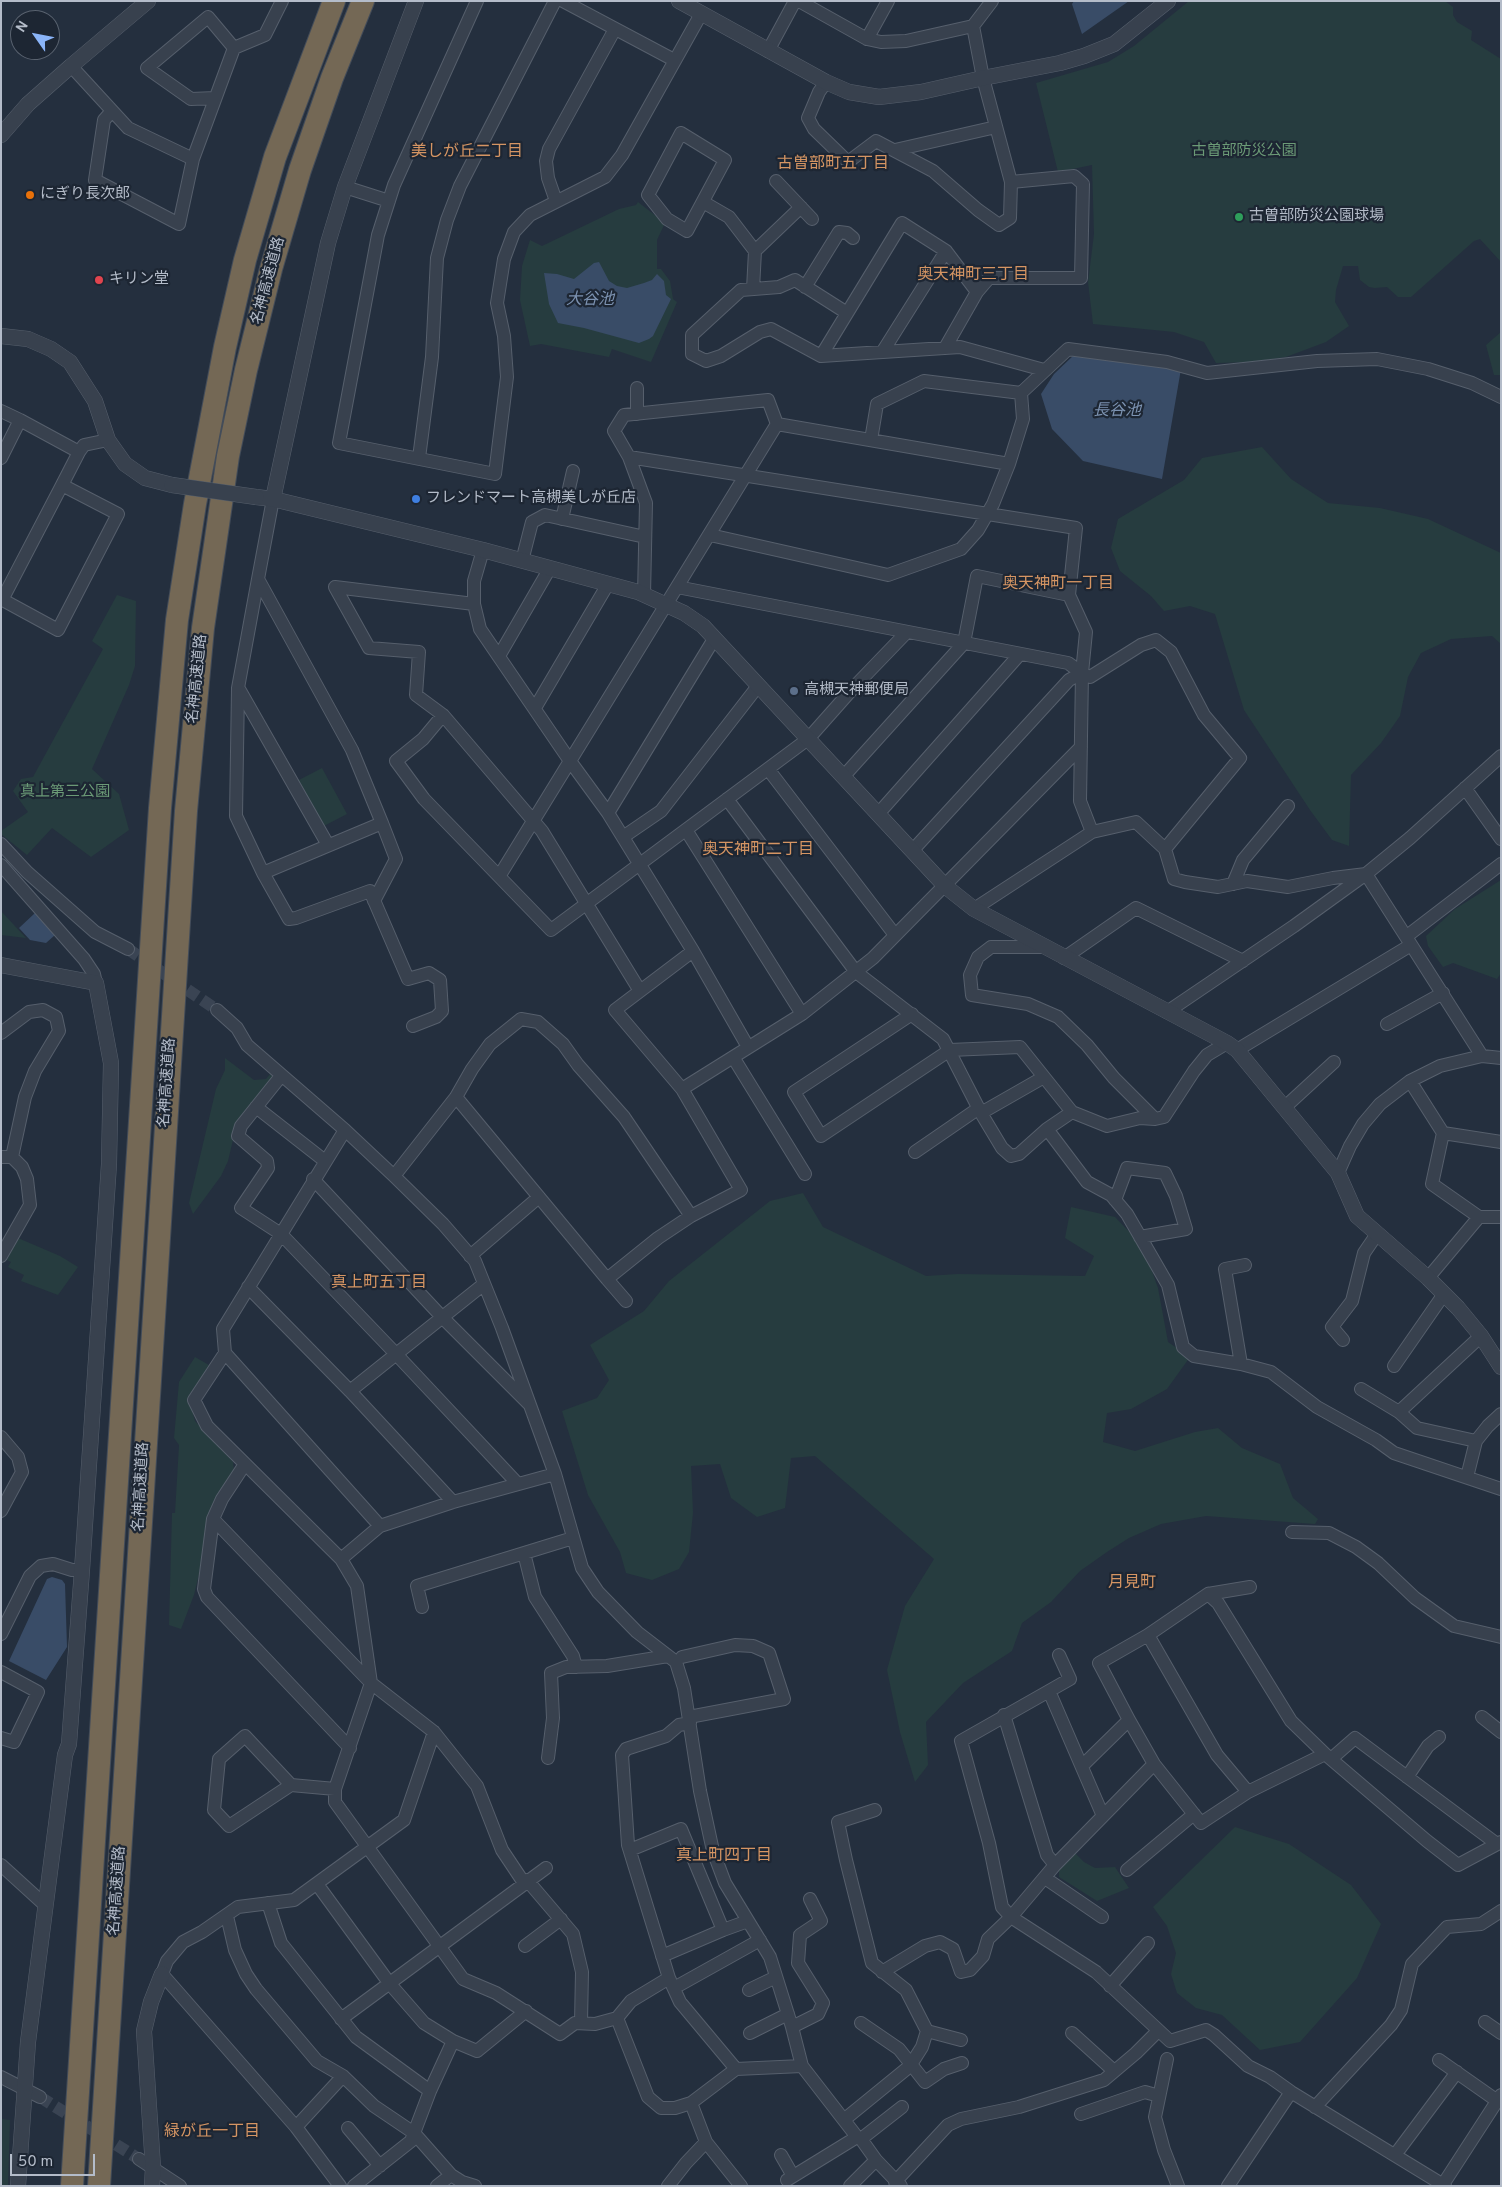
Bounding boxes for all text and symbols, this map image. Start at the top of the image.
north arrow [10,10,60,60]
text: N [13,18,33,36]
district label: 美しが丘二丁目 [411,143,523,163]
park label: 古曽部防災公園 [1192,143,1296,161]
district label: 古曽部町五丁目 [777,155,889,175]
place label: にぎり長次郎 [40,186,130,204]
marker: にぎり長次郎 [24,189,36,201]
place label: 古曽部防災公園球場 [1249,208,1384,226]
marker: 古曽部防災公園球場 [1233,211,1245,223]
street label: 名神高速道路 [249,235,289,327]
district label: 奥天神町三丁目 [917,266,1029,286]
place label: キリン堂 [109,271,169,289]
marker: キリン堂 [93,274,105,286]
water label: 大谷池 [566,291,614,311]
water label: 長谷池 [1093,402,1141,422]
place label: フレンドマート高槻美しが丘店 [426,490,636,508]
marker: フレンドマート高槻美しが丘店 [410,493,422,505]
district label: 奥天神町一丁目 [1002,575,1114,595]
street label: 名神高速道路 [184,633,212,725]
place label: 高槻天神郵便局 [804,682,909,700]
marker: 高槻天神郵便局 [788,685,800,697]
park label: 真上第三公園 [20,784,110,802]
district label: 奥天神町二丁目 [702,841,814,861]
street label: 名神高速道路 [156,1037,180,1129]
district label: 真上町五丁目 [331,1274,427,1294]
street label: 名神高速道路 [131,1442,153,1532]
district label: 月見町 [1108,1574,1156,1594]
street label: 名神高速道路 [106,1845,130,1937]
district label: 真上町四丁目 [676,1847,772,1867]
district label: 緑が丘一丁目 [164,2123,260,2143]
scale bar [12,2144,98,2176]
text: 50 m [18,2153,53,2172]

